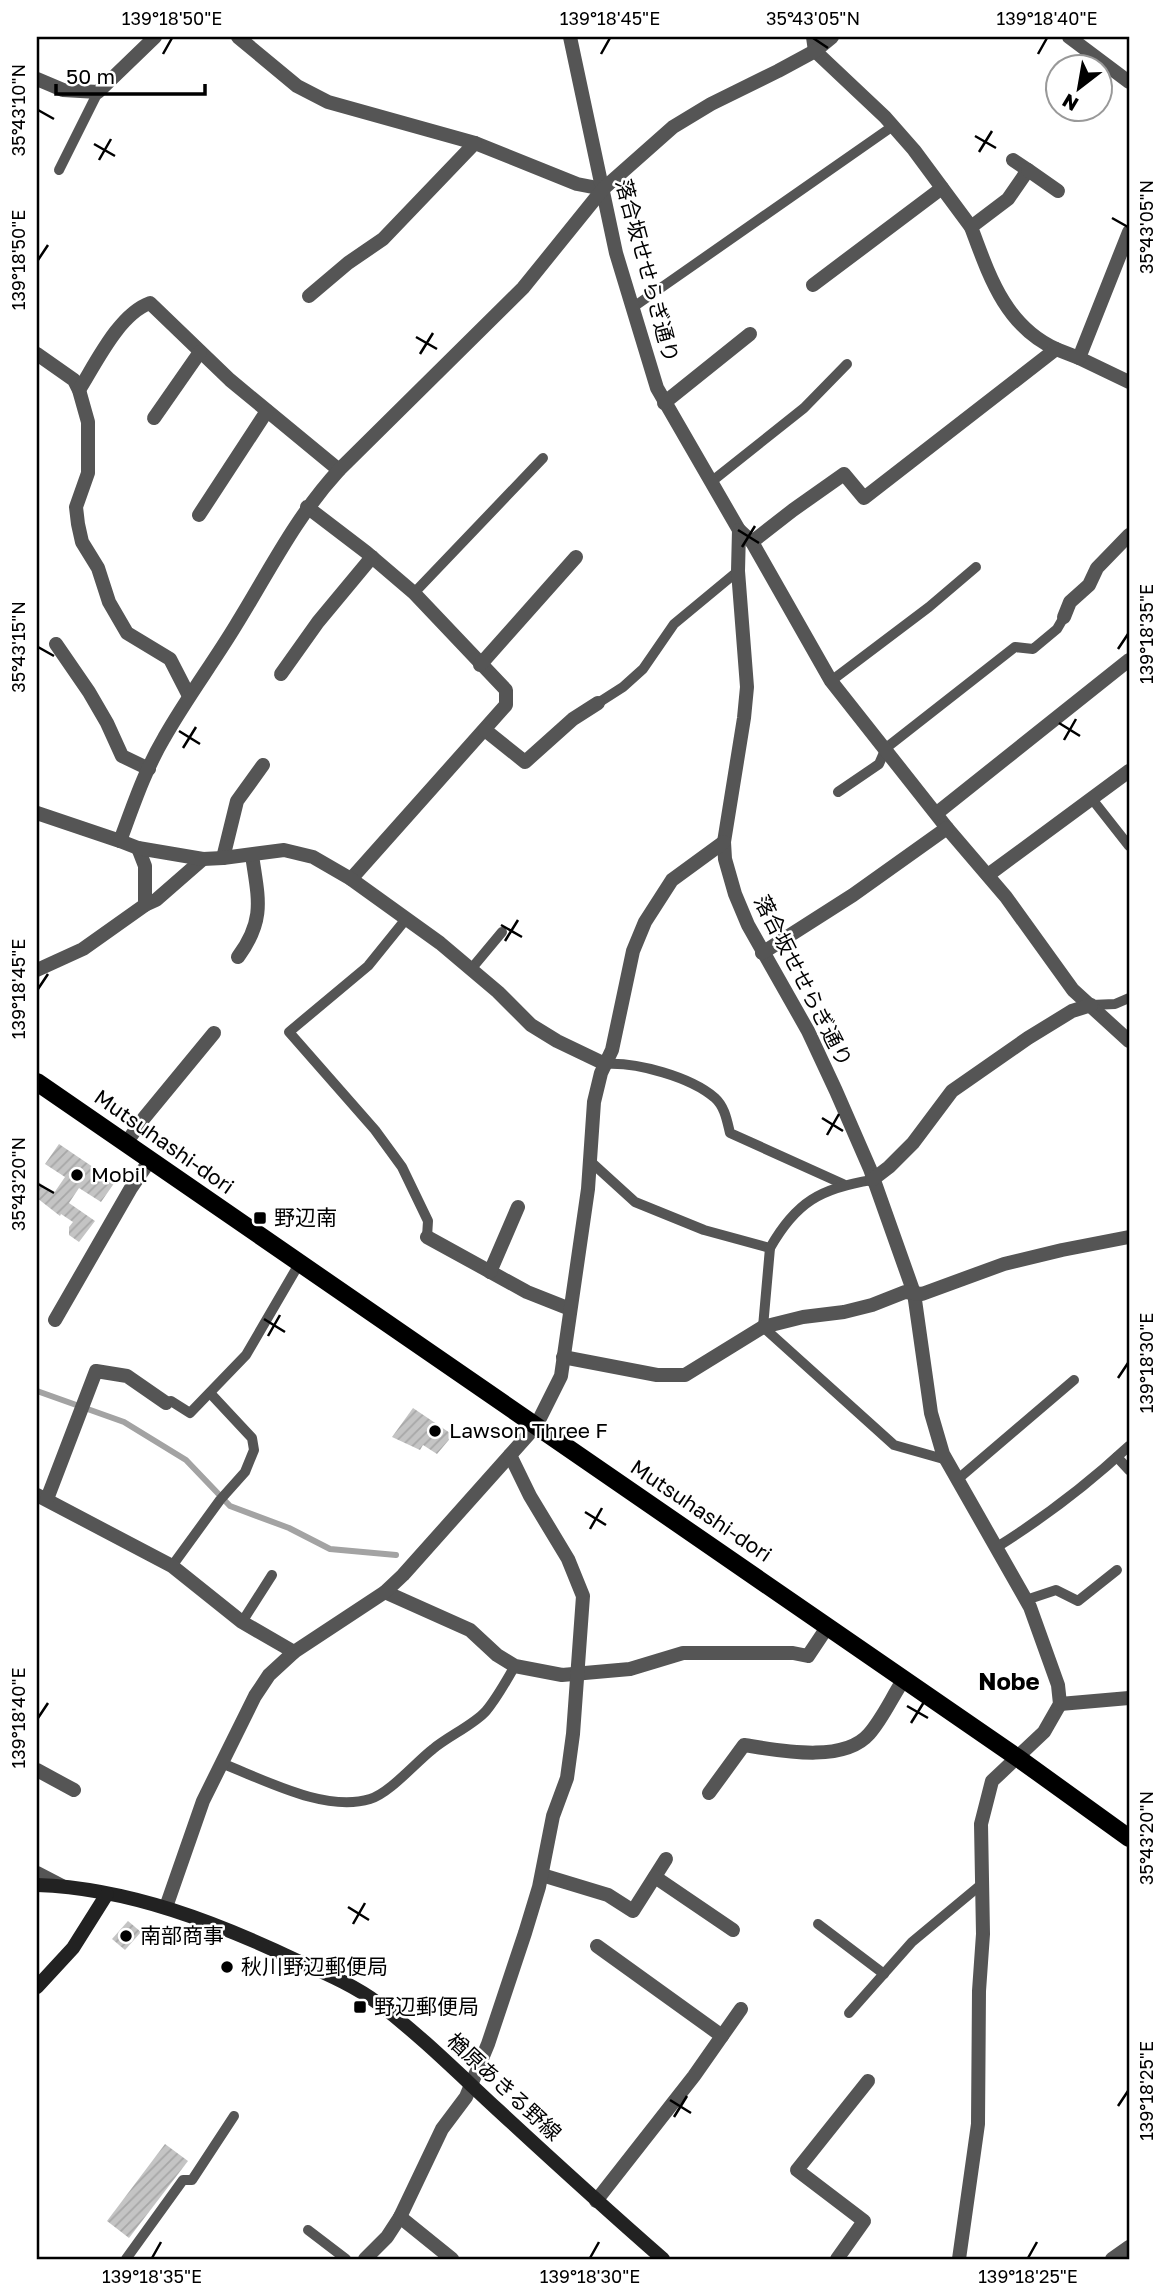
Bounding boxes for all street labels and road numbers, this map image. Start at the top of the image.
street label: 落合坂せせらぎ通り [611,176,685,365]
street label: 落合坂せせらぎ通り [749,890,858,1071]
street label: Mutsuhashi-dori [90,1083,240,1199]
street label: Mutsuhashi-dori [626,1453,777,1567]
street label: 楢原あきる野線 [442,2027,567,2146]

